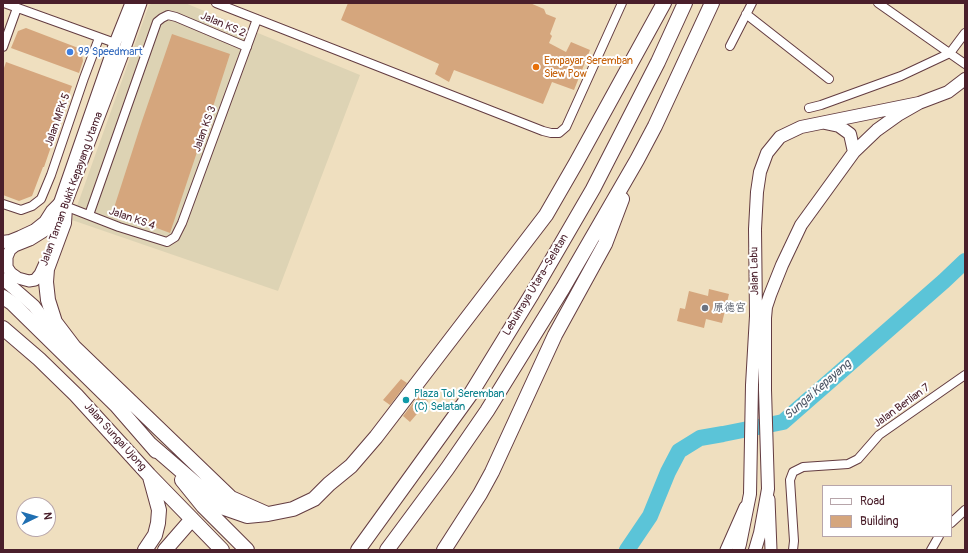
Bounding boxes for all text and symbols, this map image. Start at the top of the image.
street label: Jalan KS 2 [198,10,248,40]
place label: 99 Speedmart [78,45,143,59]
marker: 99 Speedmart [65,47,75,57]
place label: Empayar Seremban Siew Pow [544,54,633,80]
marker: Empayar Seremban Siew Pow [531,62,541,72]
street label: Jalan MPK 5 [43,92,73,148]
street label: Jalan KS 3 [191,104,219,154]
street label: Jalan Taman Bukit Kepayang Utama [38,110,106,268]
street label: Jalan KS 4 [107,205,157,233]
street label: Lebuhraya Utara–Selatan [500,232,572,338]
street label: Jalan Labu [748,247,762,295]
place label: 原德宫 [713,301,746,315]
marker: 原德宫 [700,303,710,313]
water label: Sungai Kepayang [782,357,854,423]
street label: Jalan Berlian 7 [872,381,932,431]
place label: Plaza Tol Seremban (C) Selatan [414,387,505,413]
marker: Plaza Tol Seremban (C) Selatan [401,395,411,405]
street label: Jalan Sungai Ujong [81,400,149,474]
legend [822,485,952,537]
text: Road [860,494,885,509]
north arrow [16,497,56,537]
text: N [41,512,54,520]
text: Building [860,514,899,529]

